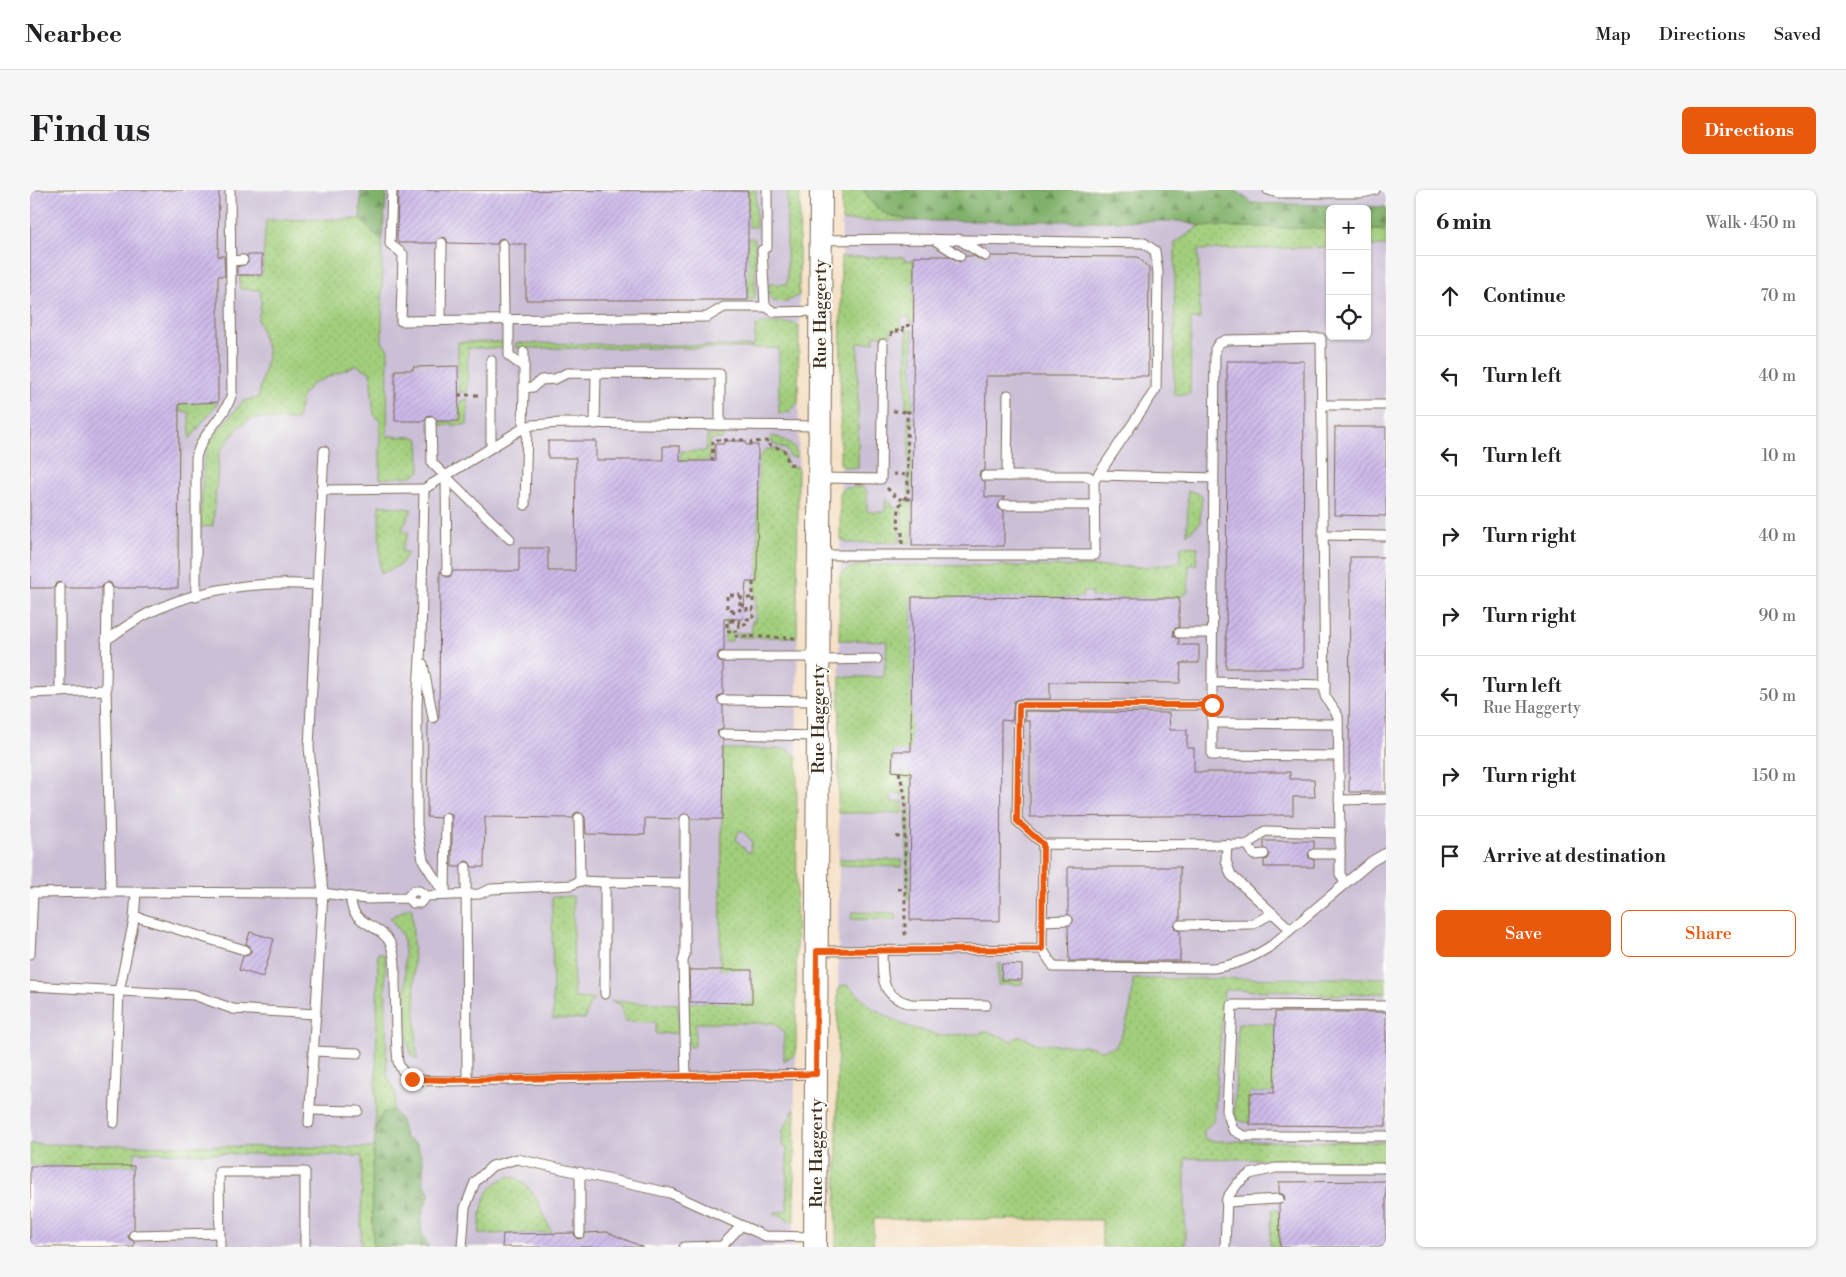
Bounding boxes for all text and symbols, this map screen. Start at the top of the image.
text: Nearbee [25,20,122,50]
text: Map [1595,23,1631,46]
text: Directions [1659,23,1746,46]
text: Saved [1774,23,1821,46]
button: Directions [1682,107,1816,154]
text: Find us [30,109,150,152]
map controls [1326,205,1371,340]
button: + [1326,205,1371,250]
text: 6 min [1436,210,1491,236]
text: Walk · 450 m [1706,213,1796,233]
button: − [1326,250,1371,295]
street label: Rue Haggerty [809,259,832,369]
icon: ahead [1436,282,1464,310]
text: Continue [1483,284,1566,308]
text: 70 m [1760,286,1796,306]
button: locate [1326,295,1371,340]
icon: left [1436,362,1464,390]
text: Turn left [1483,364,1562,388]
text: 40 m [1759,366,1796,386]
icon: left [1436,442,1464,470]
text: Turn left [1483,444,1562,468]
text: 10 m [1762,446,1796,466]
icon: right [1436,522,1464,550]
text: Turn right [1483,524,1576,548]
text: 40 m [1759,526,1796,546]
icon: right [1436,602,1464,630]
text: Turn right [1483,604,1576,628]
text: 90 m [1758,606,1796,626]
street label: Rue Haggerty [807,664,830,774]
text: Turn left [1483,674,1562,698]
icon: left [1436,682,1464,710]
text: 50 m [1759,686,1796,706]
route start [1201,694,1224,717]
text: Rue Haggerty [1483,698,1581,718]
icon: right [1436,762,1464,790]
text: Turn right [1483,764,1576,788]
text: 150 m [1752,766,1796,786]
icon: arrive [1436,842,1464,870]
text: Arrive at destination [1483,844,1666,868]
button: Save [1436,910,1611,957]
button: Share [1621,910,1796,957]
route end [401,1068,424,1091]
street label: Rue Haggerty [805,1098,828,1208]

